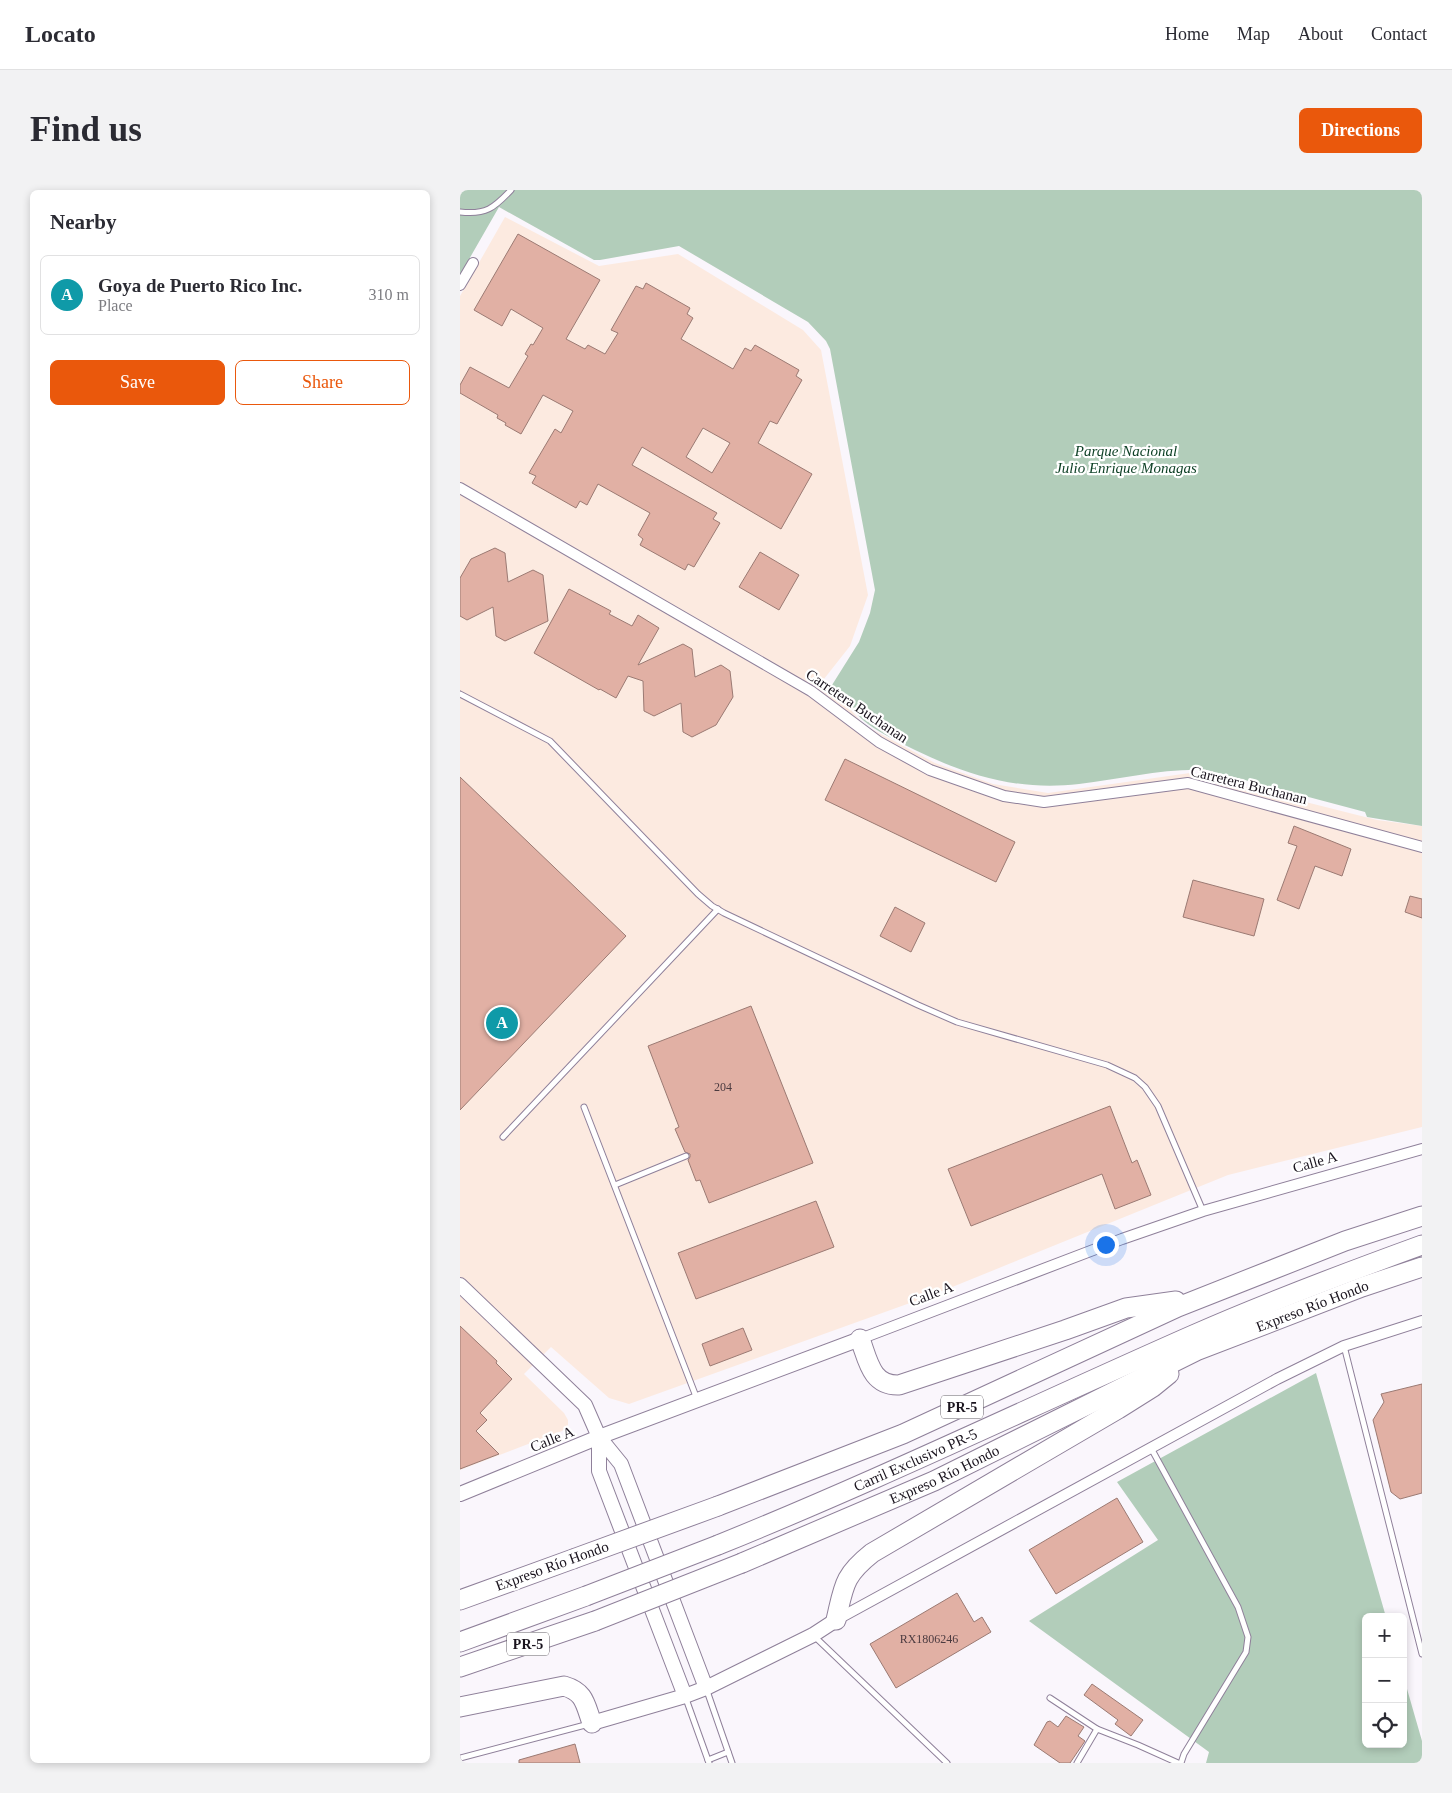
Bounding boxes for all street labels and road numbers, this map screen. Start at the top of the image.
street label: Carretera Buchanan [803,666,911,746]
street label: Carretera Buchanan [1189,763,1309,807]
street label: Calle A [1291,1148,1339,1176]
street label: Expreso Río Hondo [1254,1277,1371,1335]
street label: Calle A [907,1278,955,1310]
road number: PR-5 [941,1396,983,1418]
street label: Calle A [528,1423,576,1455]
street label: Carril Exclusivo PR-5 [851,1425,980,1495]
street label: Expreso Río Hondo [887,1442,1002,1507]
street label: Expreso Río Hondo [493,1538,611,1594]
road number: PR-5 [507,1632,549,1656]

